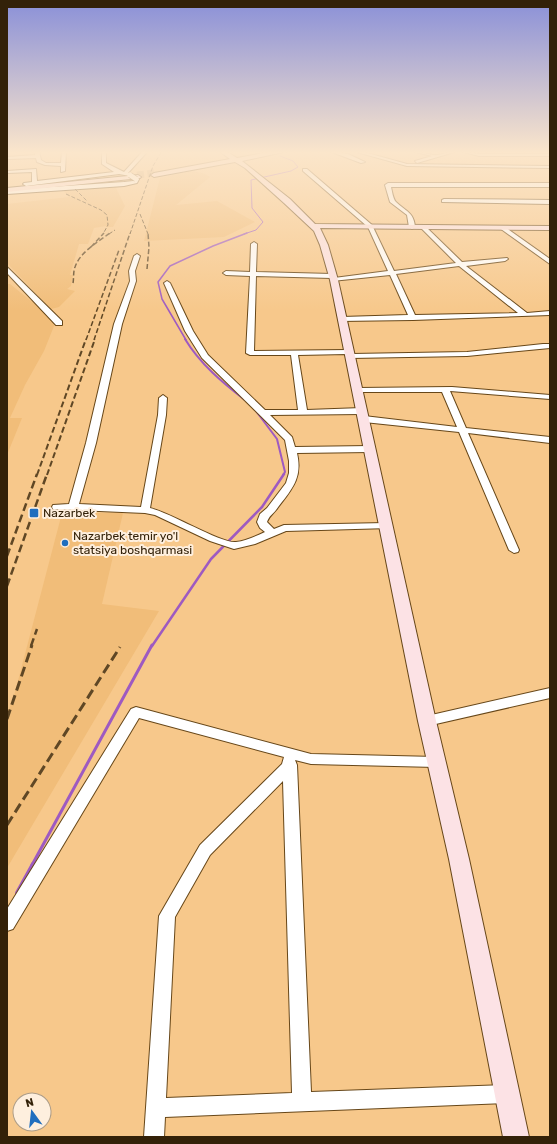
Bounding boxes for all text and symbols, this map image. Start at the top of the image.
place label: Nazarbek [43,506,96,520]
marker: Nazarbek [28,507,40,519]
place label: Nazarbek temir yo'l statsiya boshqarmasi [73,529,192,557]
marker: Nazarbek temir yo'l statsiya boshqarmasi [60,538,70,548]
north arrow [12,1092,52,1132]
text: N [24,1095,35,1110]

